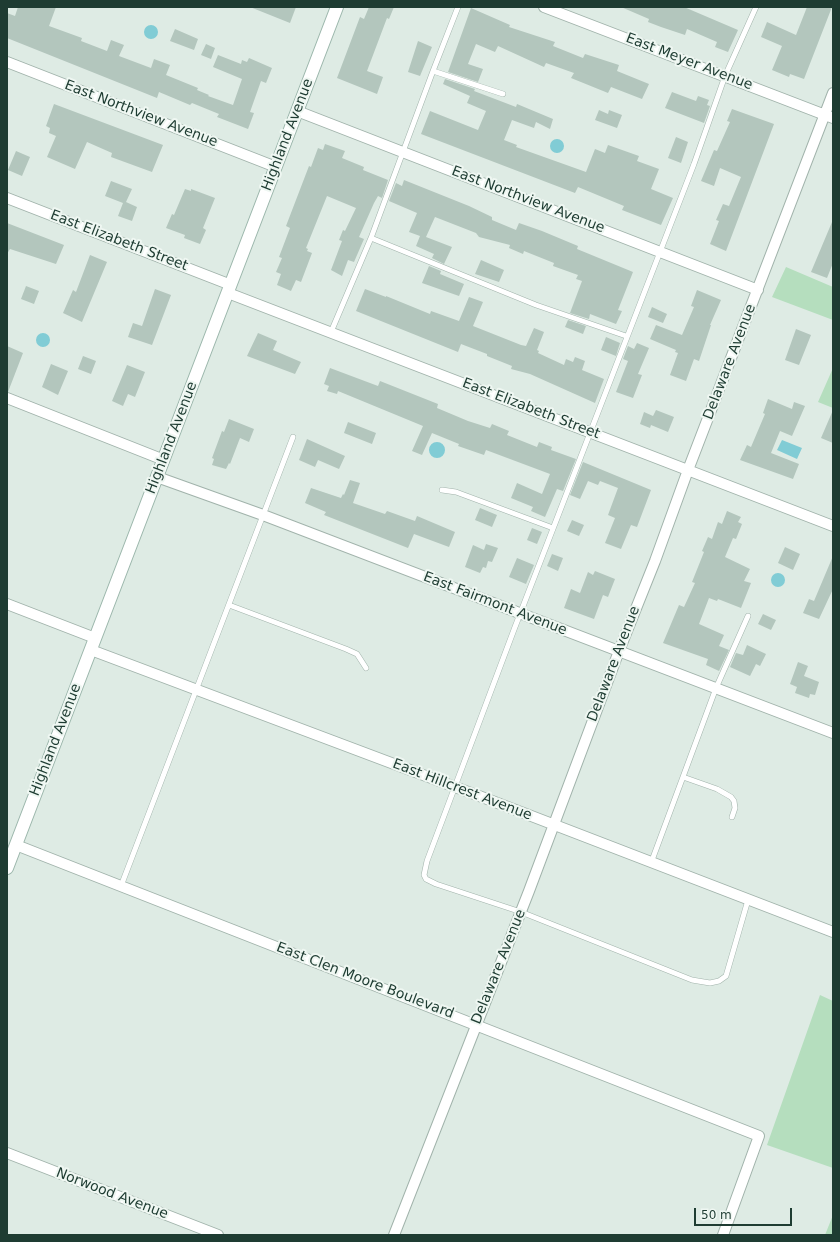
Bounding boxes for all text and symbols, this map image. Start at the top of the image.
street label: East Meyer Avenue [623,30,755,94]
street label: East Northview Avenue [62,77,220,151]
street label: Highland Avenue [259,77,317,193]
street label: East Northview Avenue [449,163,607,237]
street label: East Elizabeth Street [48,207,190,275]
street label: Delaware Avenue [700,302,760,422]
street label: East Elizabeth Street [460,375,602,443]
street label: Highland Avenue [143,380,201,496]
street label: East Fairmont Avenue [421,569,569,639]
street label: Delaware Avenue [584,604,644,724]
street label: Highland Avenue [27,682,85,798]
street label: East Hillcrest Avenue [390,756,534,824]
street label: Delaware Avenue [468,907,530,1027]
street label: East Clen Moore Boulevard [274,939,456,1023]
street label: Norwood Avenue [54,1165,170,1223]
scale bar [696,1200,794,1226]
text: 50 m [701,1208,732,1222]

